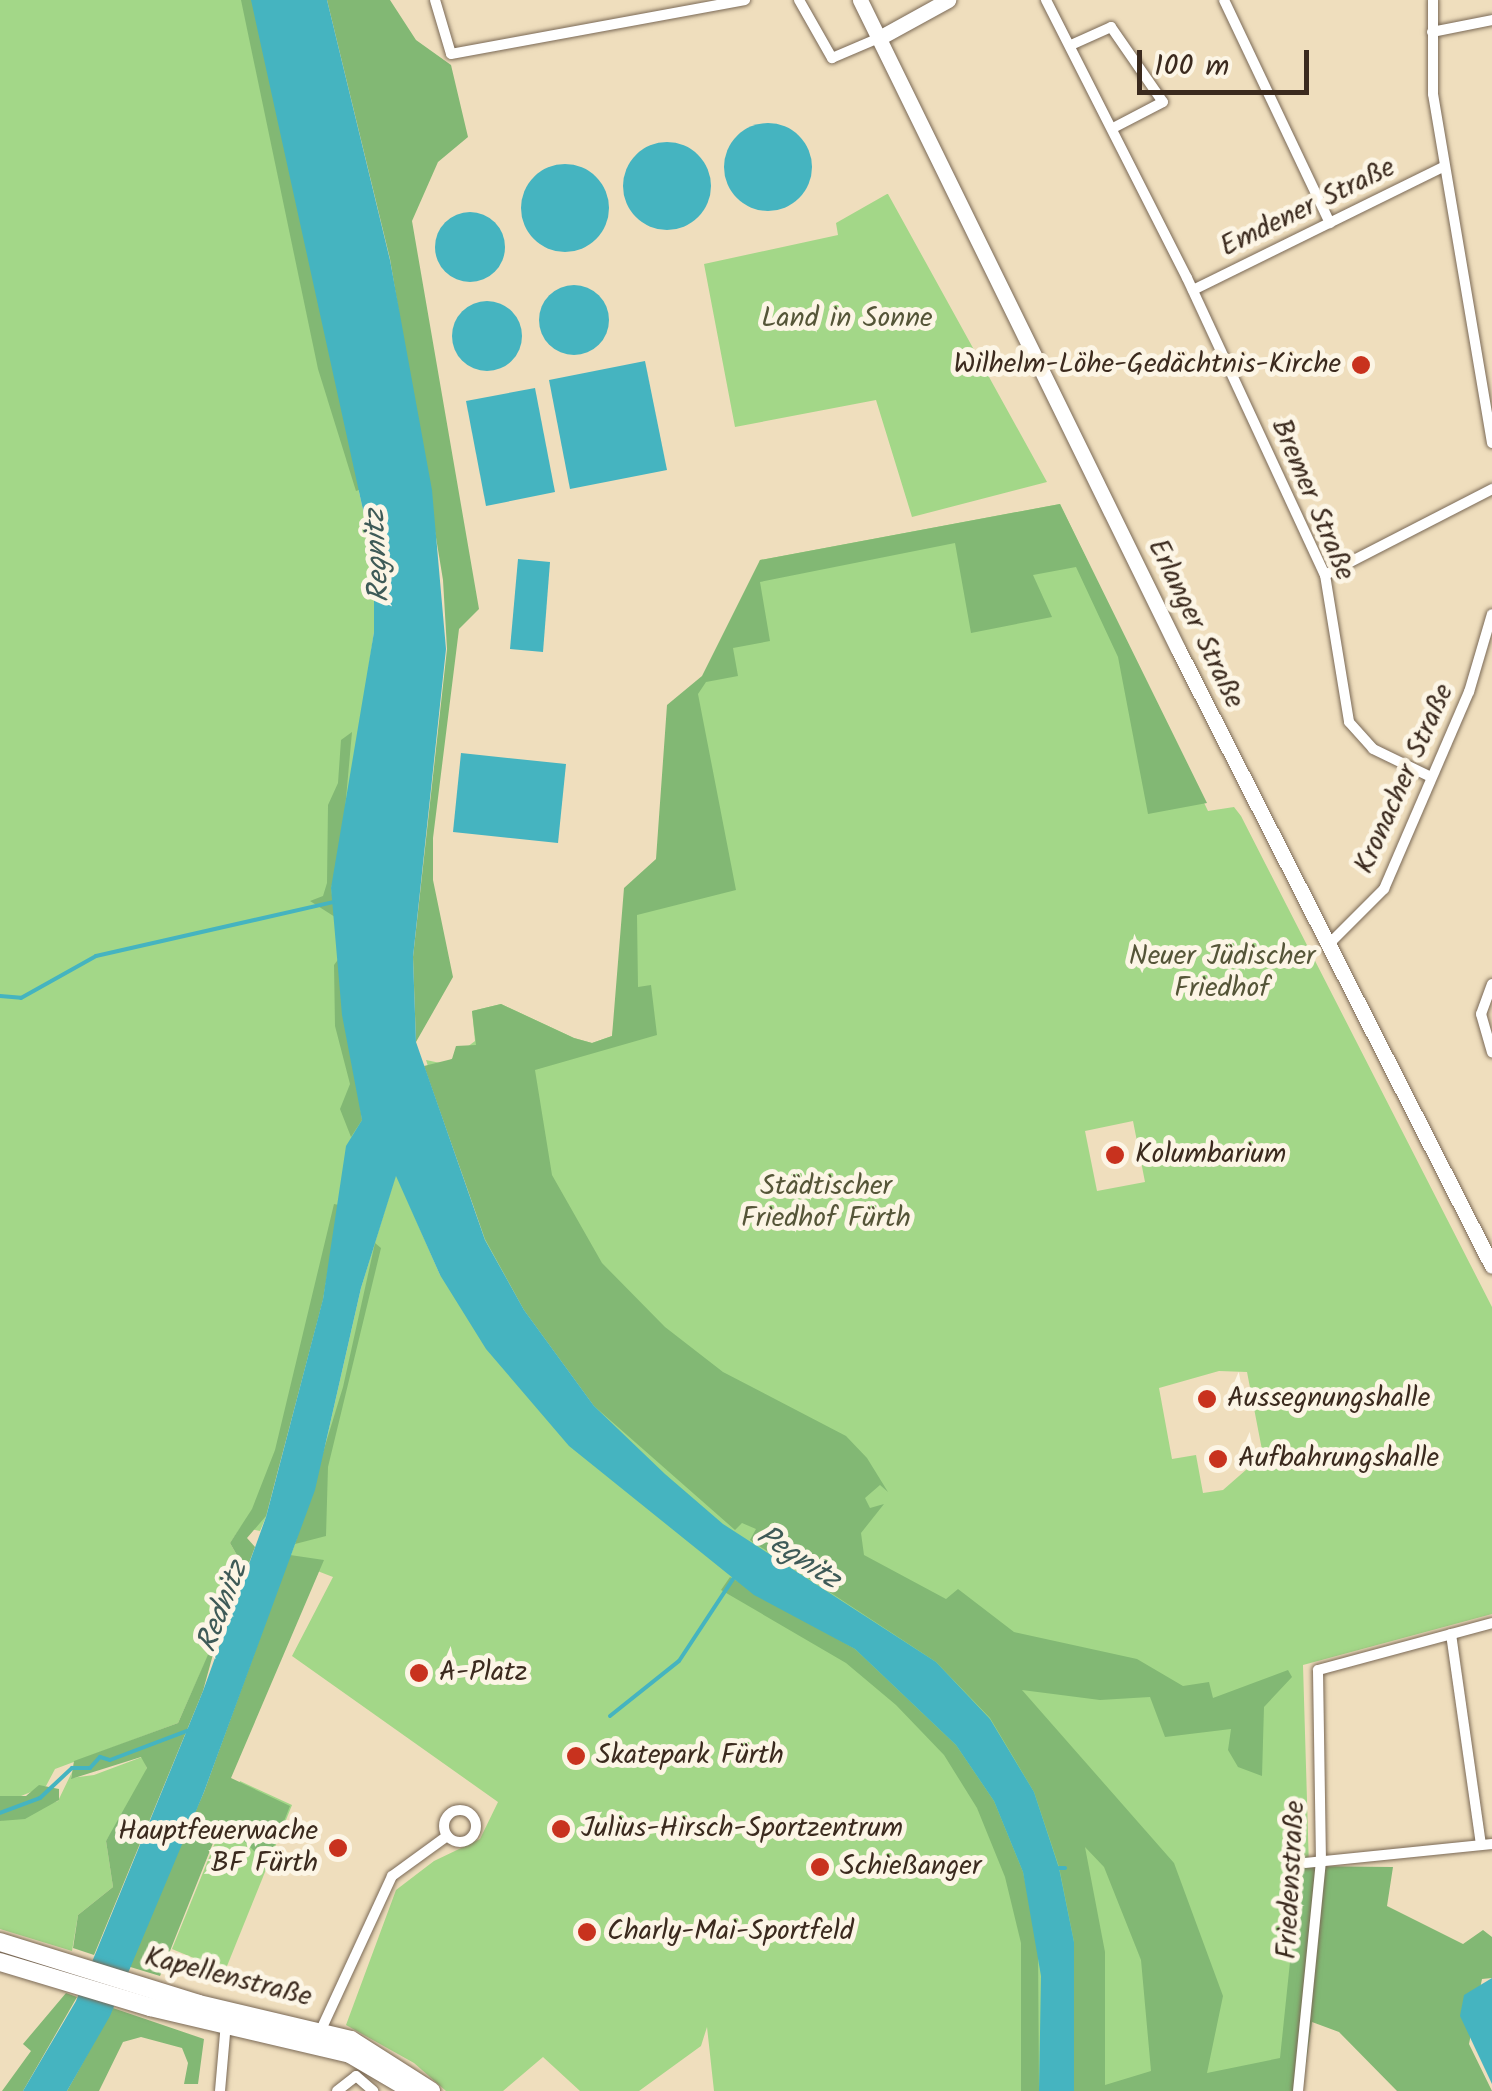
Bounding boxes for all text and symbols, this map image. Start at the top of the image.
scale bar [1142,30,1314,92]
text: 100 m [1154,43,1229,91]
street label: Emdener Straße [1215,151,1401,265]
park label: Land in Sonne [761,302,933,336]
place label: Wilhelm-Löhe-Gedächtnis-Kirche [953,348,1341,382]
marker: Wilhelm-Löhe-Gedächtnis-Kirche [1350,354,1372,376]
street label: Bremer Straße [1263,414,1361,586]
water label: Regnitz [358,509,398,603]
street label: Erlanger Straße [1140,534,1250,714]
street label: Kronacher Straße [1348,679,1462,879]
park label: Neuer Jüdischer Friedhof [1129,940,1315,1006]
place label: Kolumbarium [1135,1138,1286,1172]
marker: Kolumbarium [1104,1144,1126,1166]
park label: Städtischer Friedhof Fürth [741,1170,911,1236]
place label: Aussegnungshalle [1227,1382,1430,1416]
marker: Aussegnungshalle [1196,1388,1218,1410]
place label: Aufbahrungshalle [1238,1442,1439,1476]
marker: Aufbahrungshalle [1207,1448,1229,1470]
water label: Pegnitz [750,1518,846,1598]
water label: Rednitz [189,1557,257,1657]
place label: A-Platz [439,1656,527,1690]
marker: A-Platz [408,1662,430,1684]
place label: Skatepark Fürth [596,1739,784,1773]
marker: Skatepark Fürth [565,1745,587,1767]
street label: Friedenstraße [1271,1800,1313,1960]
place label: Julius-Hirsch-Sportzentrum [581,1812,903,1846]
place label: Hauptfeuerwache BF Fürth [118,1815,318,1881]
marker: Julius-Hirsch-Sportzentrum [550,1818,572,1840]
marker: Hauptfeuerwache BF Fürth [327,1837,349,1859]
place label: Schießanger [840,1850,981,1884]
marker: Schießanger [809,1856,831,1878]
place label: Charly-Mai-Sportfeld [607,1915,854,1949]
marker: Charly-Mai-Sportfeld [576,1921,598,1943]
street label: Kapellenstraße [141,1941,315,2015]

